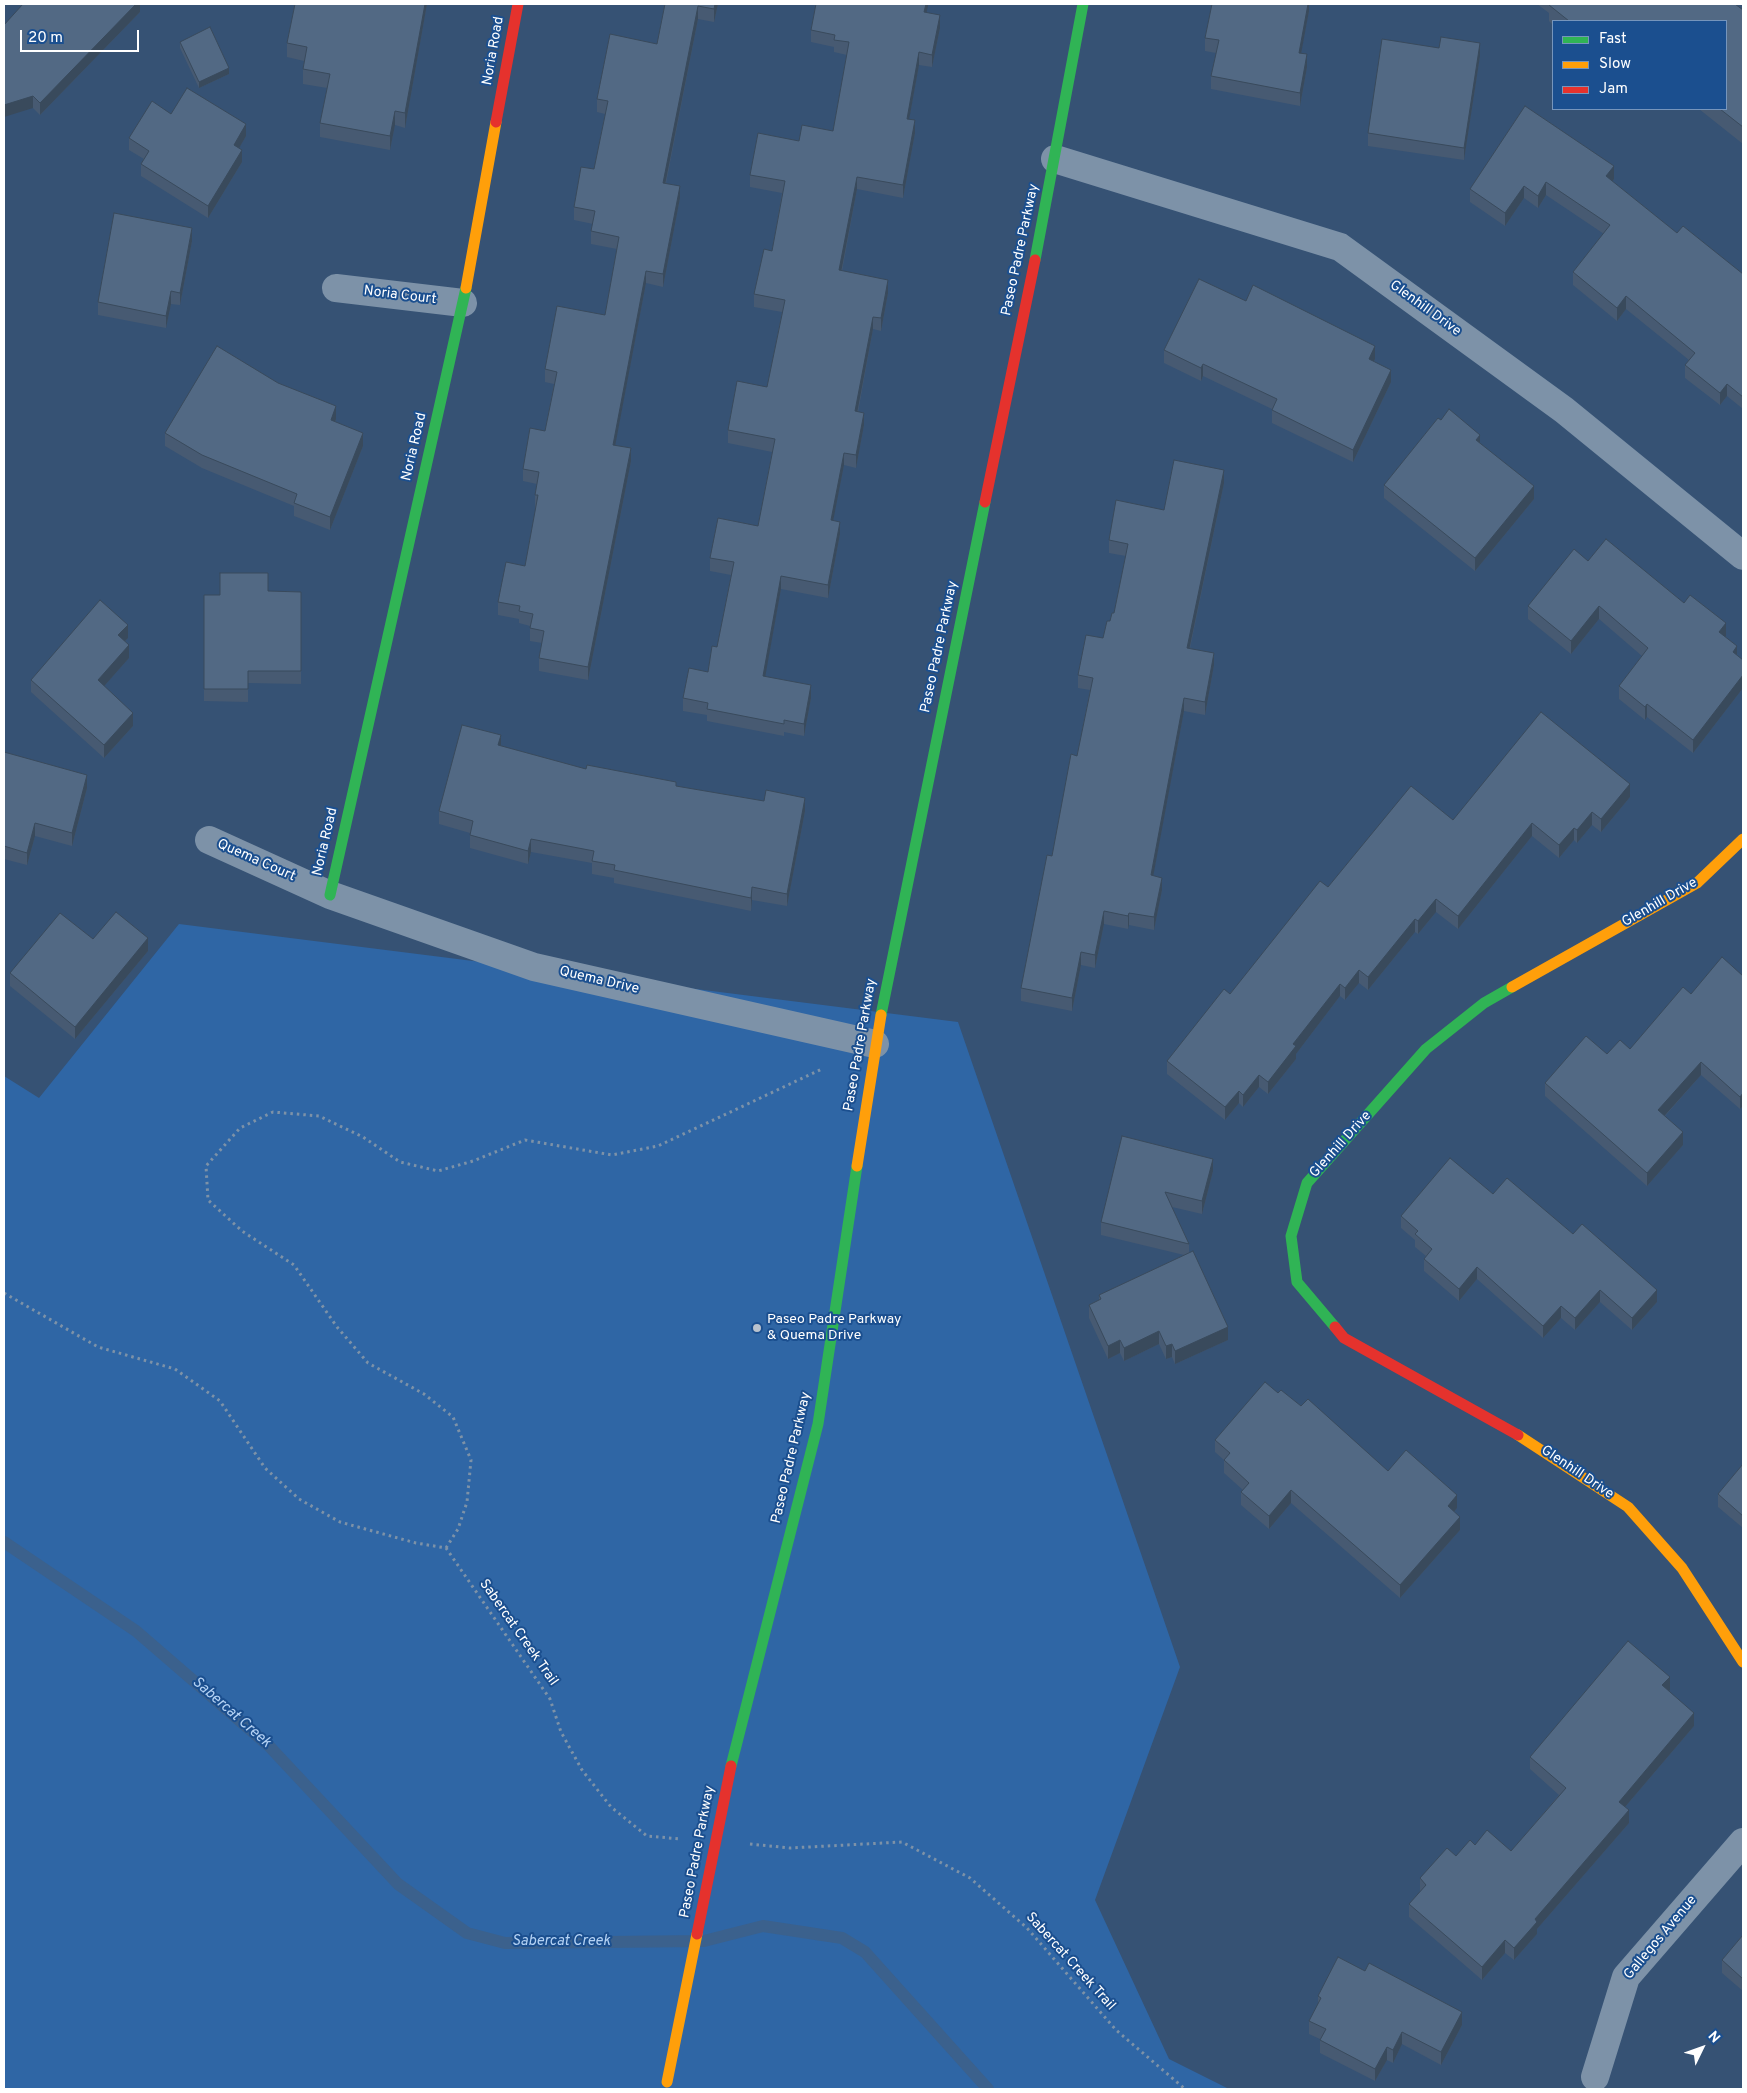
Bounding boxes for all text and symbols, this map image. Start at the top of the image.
street label: Noria Road [480,15,508,87]
scale bar [22,20,141,52]
legend [1552,20,1727,110]
text: 20 m [28,29,63,48]
text: Fast [1599,30,1627,49]
text: Slow [1599,55,1631,74]
text: Jam [1599,80,1628,99]
street label: Paseo Padre Parkway [999,183,1043,317]
street label: Glenhill Drive [1386,277,1464,341]
street label: Noria Court [363,283,437,309]
street label: Noria Road [399,411,431,483]
street label: Paseo Padre Parkway [918,580,962,714]
street label: Noria Road [310,806,342,878]
street label: Quema Court [214,836,298,886]
street label: Glenhill Drive [1619,875,1701,931]
street label: Quema Drive [557,964,641,998]
street label: Paseo Padre Parkway [841,977,881,1113]
street label: Glenhill Drive [1307,1108,1375,1182]
place label: Paseo Padre Parkway & Quema Drive [767,1312,901,1344]
marker: Paseo Padre Parkway & Quema Drive [751,1322,763,1334]
street label: Paseo Padre Parkway [769,1391,815,1525]
street label: Glenhill Drive [1537,1443,1617,1503]
street label: Sabercat Creek Trail [475,1577,561,1689]
water label: Sabercat Creek [188,1674,274,1752]
street label: Paseo Padre Parkway [677,1784,719,1920]
street label: Gallegos Avenue [1621,1893,1701,1983]
street label: Sabercat Creek Trail [1022,1910,1118,2014]
water label: Sabercat Creek [512,1933,610,1951]
north arrow [1677,2023,1727,2073]
text: N [1704,2028,1723,2047]

